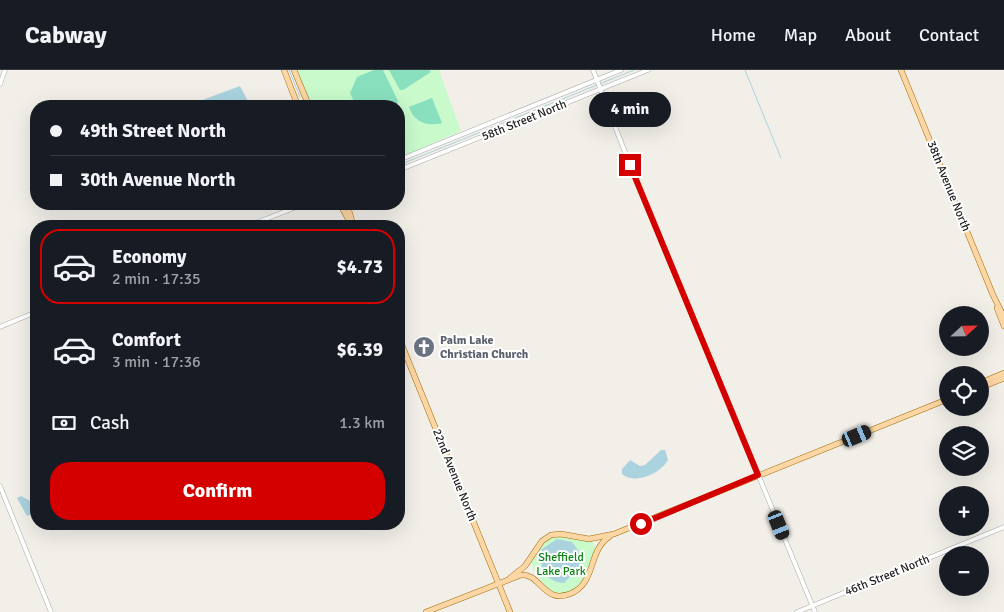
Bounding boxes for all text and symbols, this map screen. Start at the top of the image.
text: Cabway [25,20,107,50]
text: Home [711,24,756,46]
text: Map [784,24,817,46]
text: About [845,24,891,46]
text: Contact [919,24,979,46]
callout: 4 min [589,92,671,128]
street label: 58th Street North [480,97,569,144]
text: 4 min [611,99,649,119]
text: 49th Street North [80,119,226,143]
street label: 38th Avenue North [924,139,974,234]
route end [619,154,641,176]
text: 30th Avenue North [80,168,236,192]
icon: car [52,244,97,289]
text: Economy [112,245,186,269]
text: $4.73 [337,255,383,279]
text: 2 min · 17:35 [112,269,201,289]
north arrow [939,306,989,356]
map controls [939,306,989,596]
icon: car [52,327,97,372]
text: Comfort [112,328,181,352]
place label: Palm Lake Christian Church [440,333,529,362]
church icon: Palm Lake Christian Church [412,335,436,359]
text: $6.39 [337,338,383,362]
text: 3 min · 17:36 [112,352,201,372]
button: locate [939,366,989,416]
icon: cash [50,409,78,437]
text: Cash [90,411,130,435]
text: 1.3 km [339,413,385,433]
car [840,423,873,449]
button: layers [939,426,989,476]
street label: 22nd Avenue North [429,427,480,524]
button: Confirm [50,462,385,520]
button: + [939,486,989,536]
car [766,508,791,542]
route start [630,513,652,535]
button: − [939,546,989,596]
park label: Sheffield Lake Park [536,550,586,579]
street label: 46th Street North [843,552,932,599]

